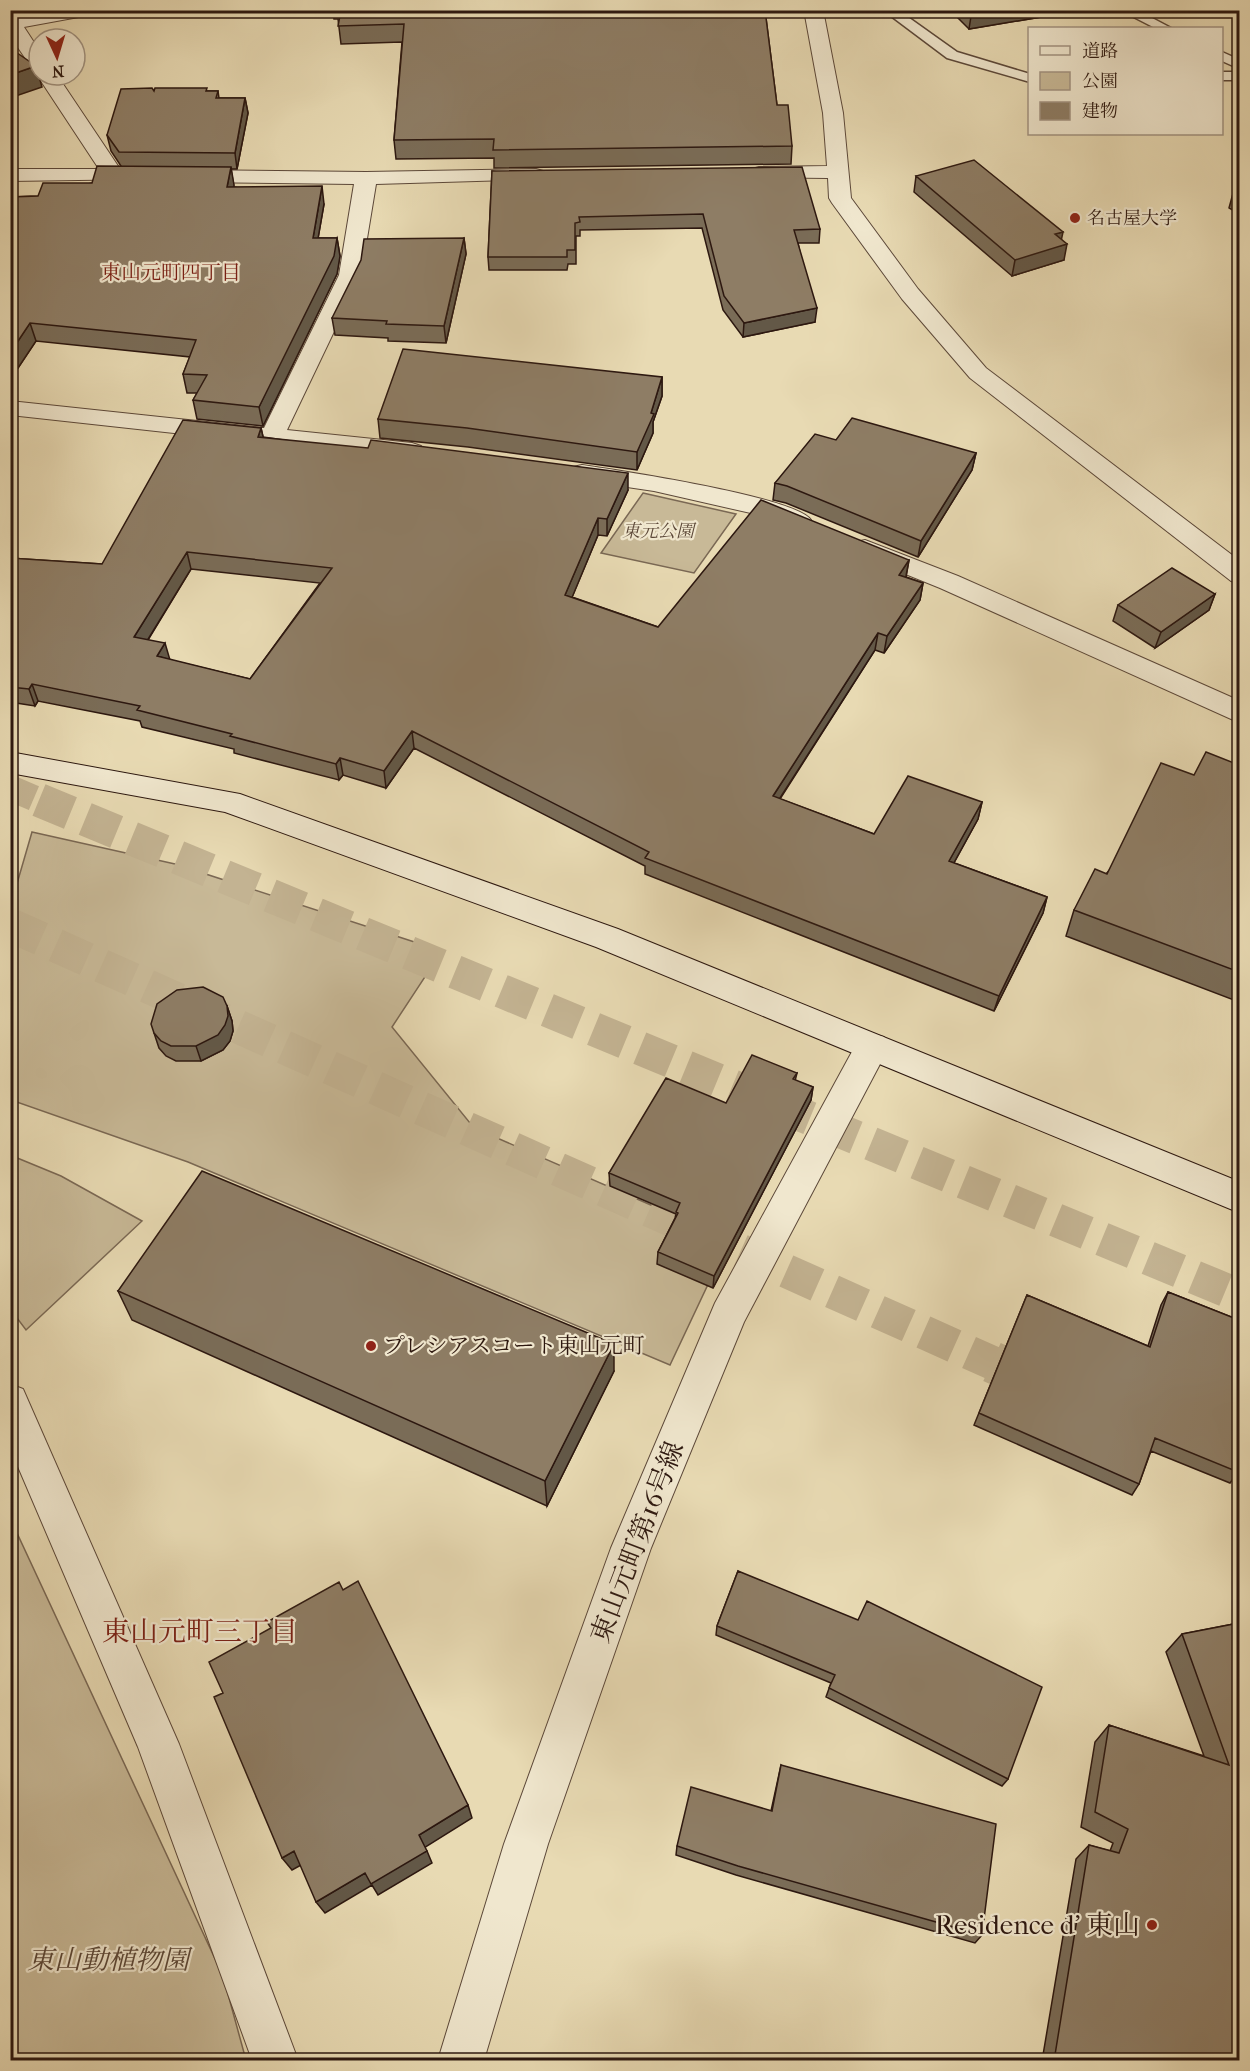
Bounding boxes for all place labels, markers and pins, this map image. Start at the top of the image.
place label: 名古屋大学 [1087,208,1177,229]
marker: 名古屋大学 [1068,211,1082,225]
place label: プレシアスコート東山元町 [383,1333,645,1359]
marker: プレシアスコート東山元町 [364,1339,378,1353]
place label: Residence d’ 東山 [935,1909,1140,1941]
marker: Residence d’ 東山 [1145,1918,1159,1932]

